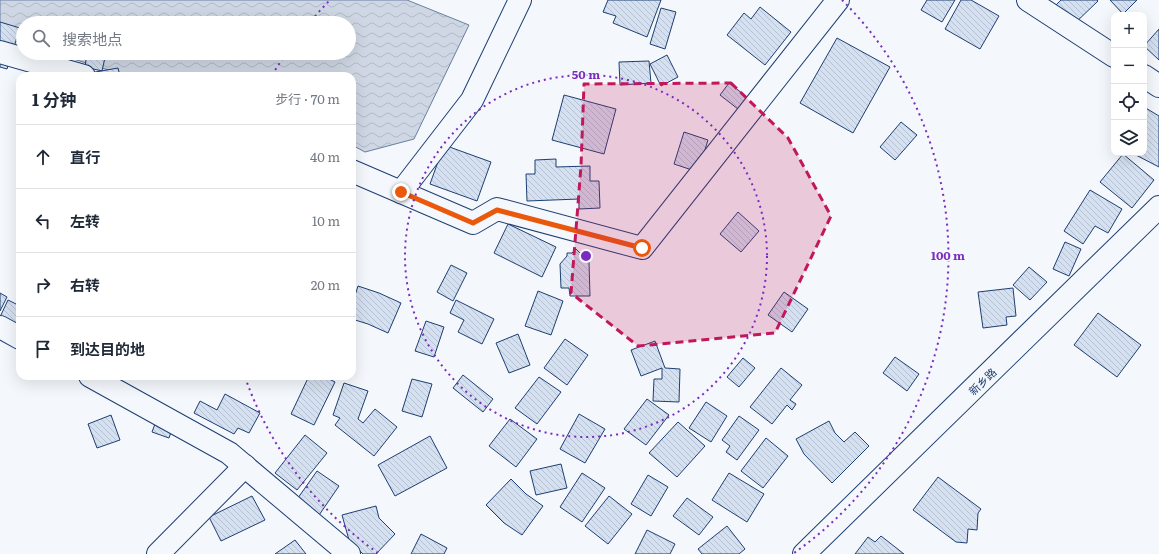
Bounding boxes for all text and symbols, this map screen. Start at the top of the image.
map controls [1111,12,1147,156]
button: + [1111,12,1147,48]
search box [16,16,356,60]
icon: search [30,27,52,49]
text: 搜索地点 [62,27,122,50]
button: − [1111,48,1147,84]
text: 50 m [572,65,600,83]
button: locate [1111,84,1147,120]
text: 1 分钟 [32,86,76,111]
text: 步行 · 70 m [275,89,340,108]
button: layers [1111,120,1147,156]
text: 直行 [70,145,100,168]
icon: ahead [32,146,54,168]
text: 40 m [310,147,340,166]
route end [392,183,410,201]
text: 左转 [70,209,100,232]
icon: left [32,210,54,232]
text: 10 m [312,211,340,230]
route start [633,239,651,257]
text: 100 m [931,246,965,264]
centre of rings [579,249,593,263]
text: 右转 [70,273,100,296]
icon: right [32,274,54,296]
text: 20 m [311,275,340,294]
text: 到达目的地 [70,337,145,360]
icon: arrive [32,338,54,360]
street label: 新乡路 [965,364,999,398]

